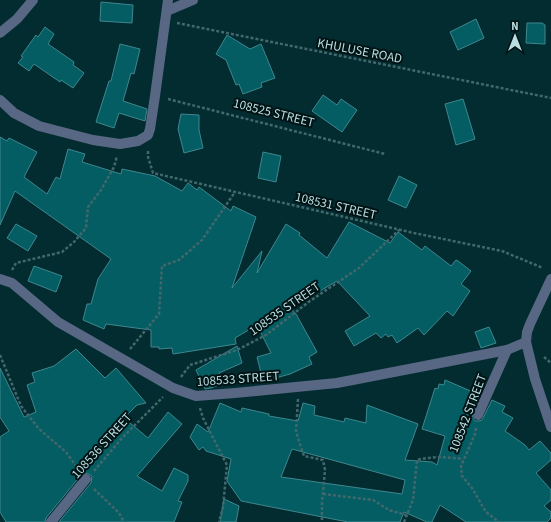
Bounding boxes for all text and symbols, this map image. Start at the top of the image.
north arrow [495,16,535,56]
text: N [511,19,519,34]
street label: KHULUSE ROAD [316,34,404,68]
street label: 108525 STREET [231,94,316,132]
street label: 108531 STREET [293,188,378,224]
street label: 108535 STREET [245,278,324,340]
street label: 108533 STREET [196,367,280,391]
street label: 108542 STREET [445,371,491,455]
street label: 108536 STREET [67,409,136,483]

